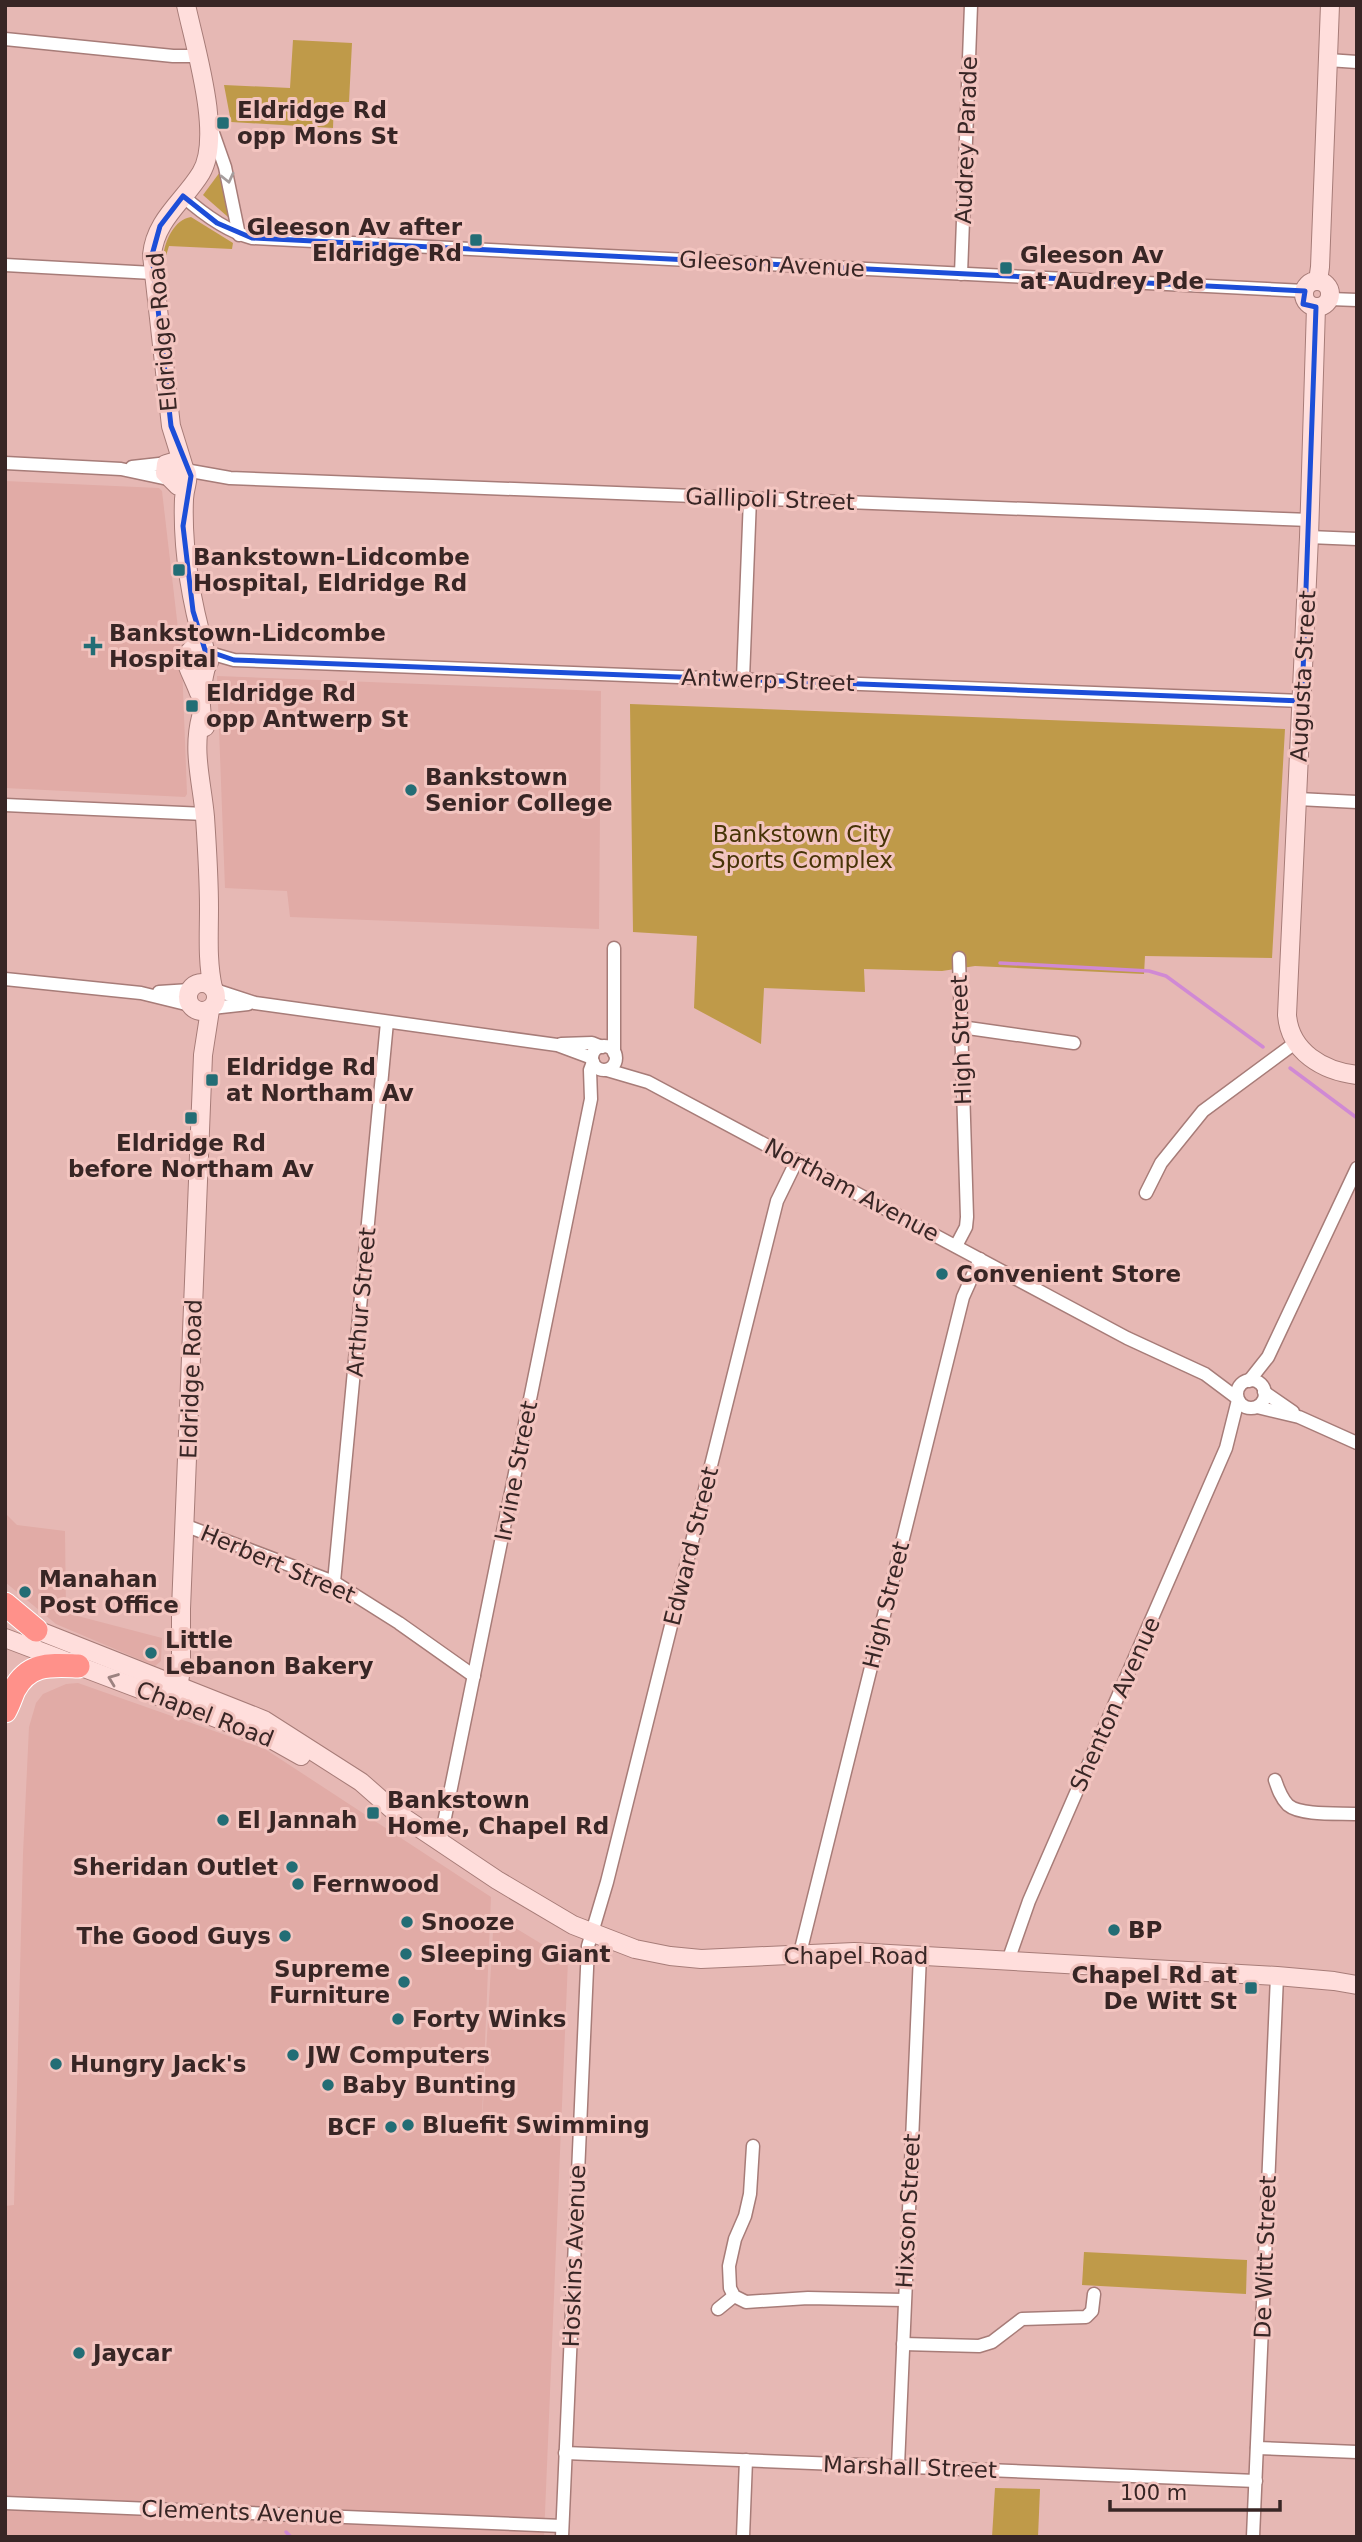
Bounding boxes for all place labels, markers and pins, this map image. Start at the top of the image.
place label: Eldridge Rd opp Mons St [237,97,398,149]
marker: Eldridge Rd opp Mons St [215,115,231,131]
place label: Gleeson Av after Eldridge Rd [247,214,463,266]
marker: Gleeson Av after Eldridge Rd [468,232,484,248]
place label: Gleeson Av at Audrey Pde [1020,242,1204,294]
marker: Gleeson Av at Audrey Pde [998,260,1014,276]
place label: Bankstown-Lidcombe Hospital, Eldridge Rd [193,544,470,596]
marker: Bankstown-Lidcombe Hospital, Eldridge Rd [171,562,187,578]
place label: Bankstown-Lidcombe Hospital [109,620,386,672]
marker: Bankstown-Lidcombe Hospital [83,636,103,656]
place label: Eldridge Rd opp Antwerp St [206,680,408,732]
marker: Eldridge Rd opp Antwerp St [184,698,200,714]
place label: Bankstown Senior College [425,764,613,816]
marker: Bankstown Senior College [403,782,419,798]
place label: Eldridge Rd at Northam Av [226,1054,414,1106]
marker: Eldridge Rd at Northam Av [204,1072,220,1088]
marker: Eldridge Rd before Northam Av [183,1110,199,1126]
place label: Eldridge Rd before Northam Av [68,1130,314,1182]
place label: Convenient Store [956,1261,1181,1287]
marker: Convenient Store [934,1266,950,1282]
place label: Manahan Post Office [39,1566,179,1618]
marker: Manahan Post Office [17,1584,33,1600]
place label: Little Lebanon Bakery [165,1627,373,1679]
marker: Little Lebanon Bakery [143,1645,159,1661]
place label: Bankstown Home, Chapel Rd [387,1787,609,1839]
marker: Bankstown Home, Chapel Rd [365,1805,381,1821]
place label: El Jannah [237,1807,357,1833]
marker: El Jannah [215,1812,231,1828]
place label: Sheridan Outlet [72,1854,278,1880]
marker: Sheridan Outlet [284,1859,300,1875]
place label: Fernwood [312,1871,439,1897]
marker: Fernwood [290,1876,306,1892]
place label: Snooze [421,1909,515,1935]
marker: Snooze [399,1914,415,1930]
place label: BP [1128,1917,1162,1943]
marker: BP [1106,1922,1122,1938]
place label: The Good Guys [76,1923,271,1949]
marker: The Good Guys [277,1928,293,1944]
place label: Sleeping Giant [420,1941,611,1967]
marker: Sleeping Giant [398,1946,414,1962]
place label: Supreme Furniture [269,1956,390,2008]
place label: Chapel Rd at De Witt St [1072,1962,1237,2014]
marker: Supreme Furniture [396,1974,412,1990]
marker: Chapel Rd at De Witt St [1243,1980,1259,1996]
place label: Forty Winks [412,2006,567,2032]
marker: Forty Winks [390,2011,406,2027]
place label: JW Computers [305,2042,490,2068]
marker: JW Computers [285,2047,301,2063]
place label: Hungry Jack's [70,2051,247,2077]
marker: Hungry Jack's [48,2056,64,2072]
place label: Baby Bunting [342,2072,517,2098]
marker: Baby Bunting [320,2077,336,2093]
place label: Bluefit Swimming [422,2112,650,2138]
place label: BCF [327,2114,377,2140]
marker: Bluefit Swimming [400,2117,416,2133]
marker: BCF [383,2119,399,2135]
place label: Jaycar [91,2340,173,2366]
marker: Jaycar [71,2345,87,2361]

